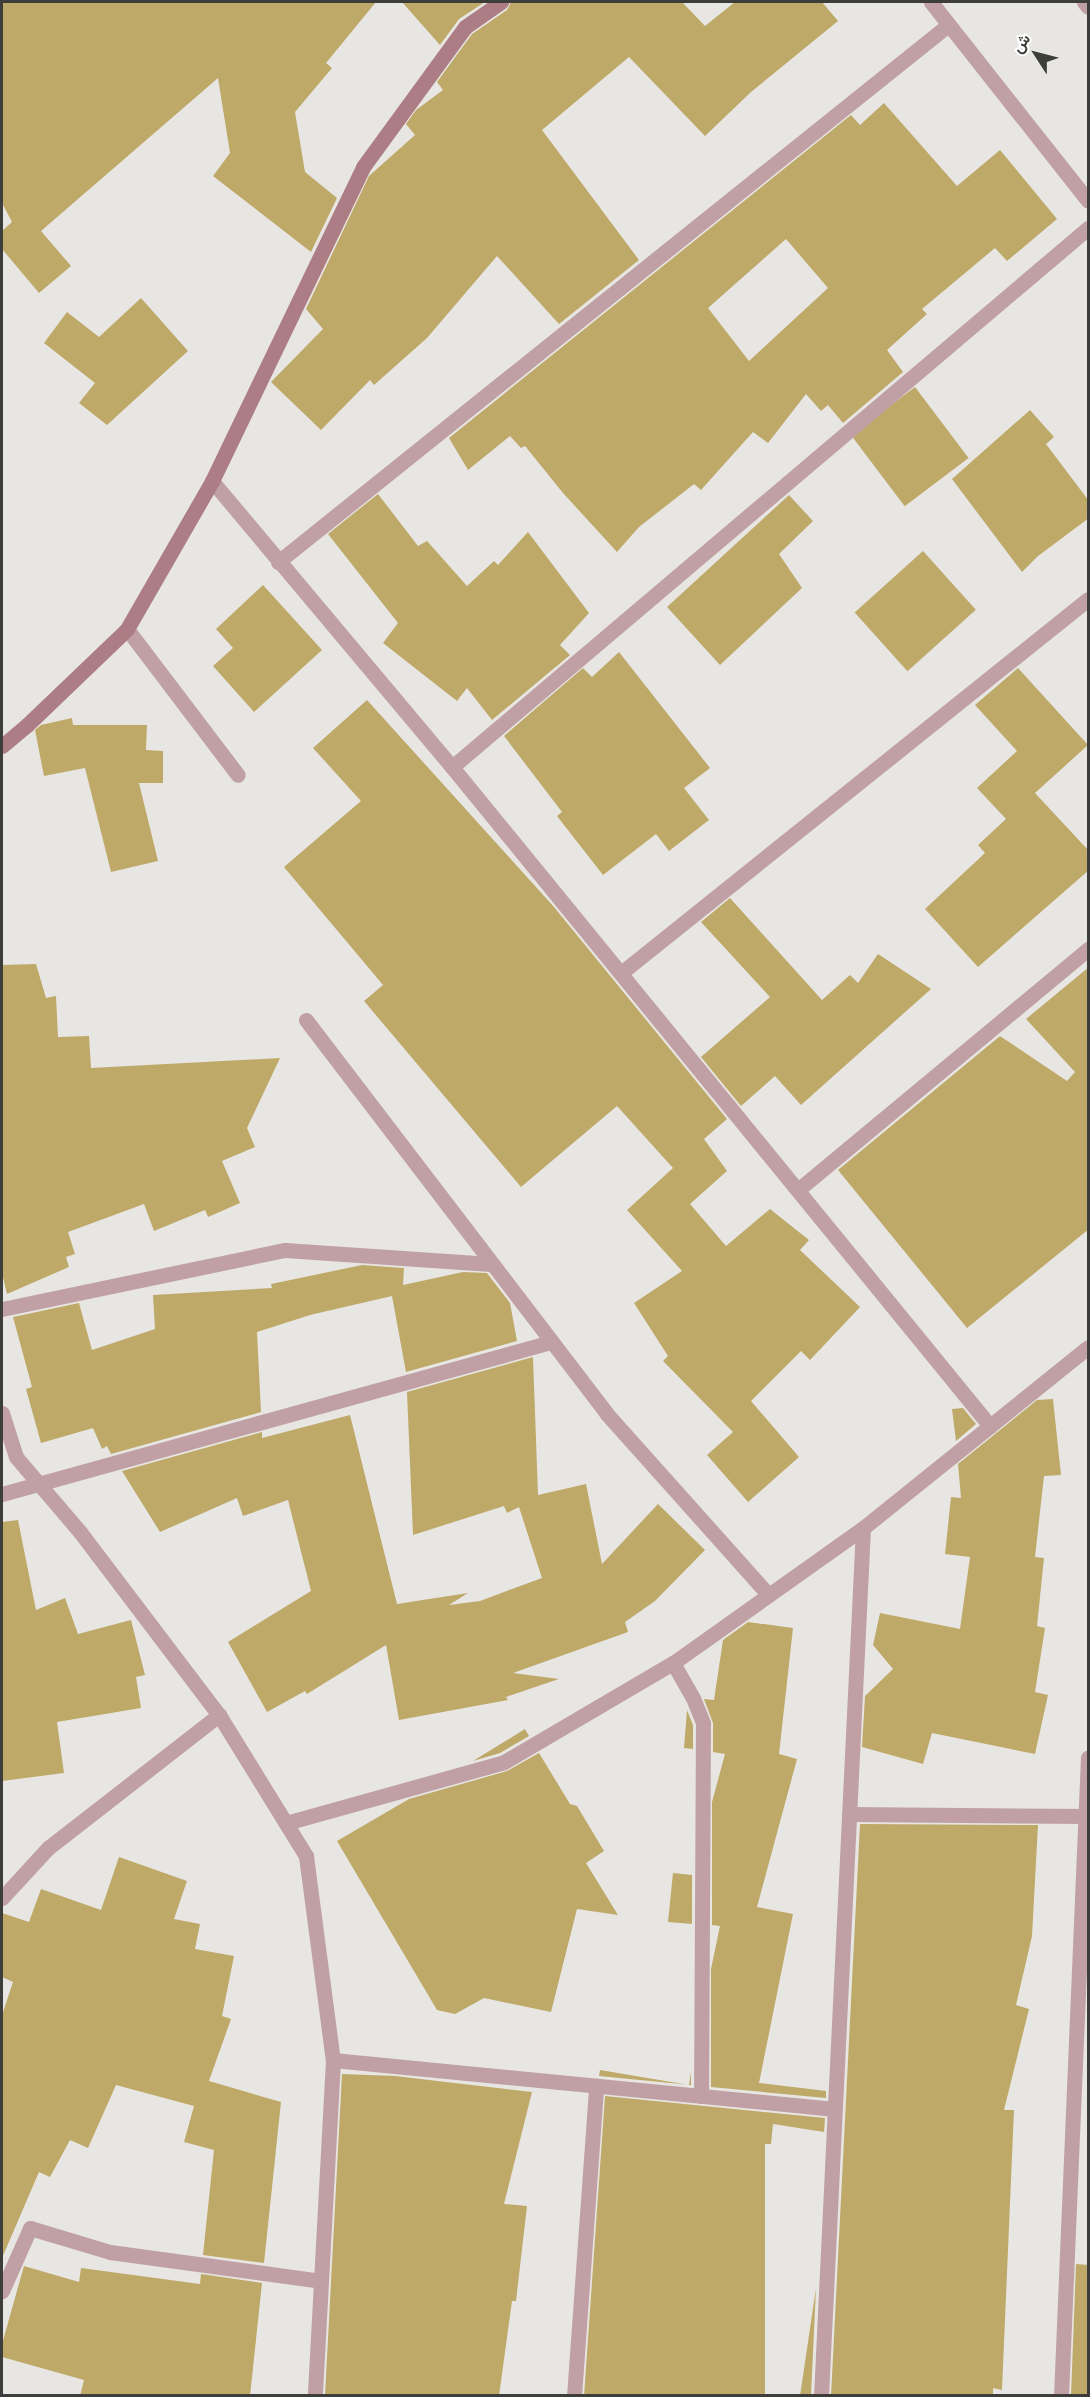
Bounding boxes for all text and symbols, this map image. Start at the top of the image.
north arrow [1006,24,1066,84]
text: ش [1008,30,1034,56]

